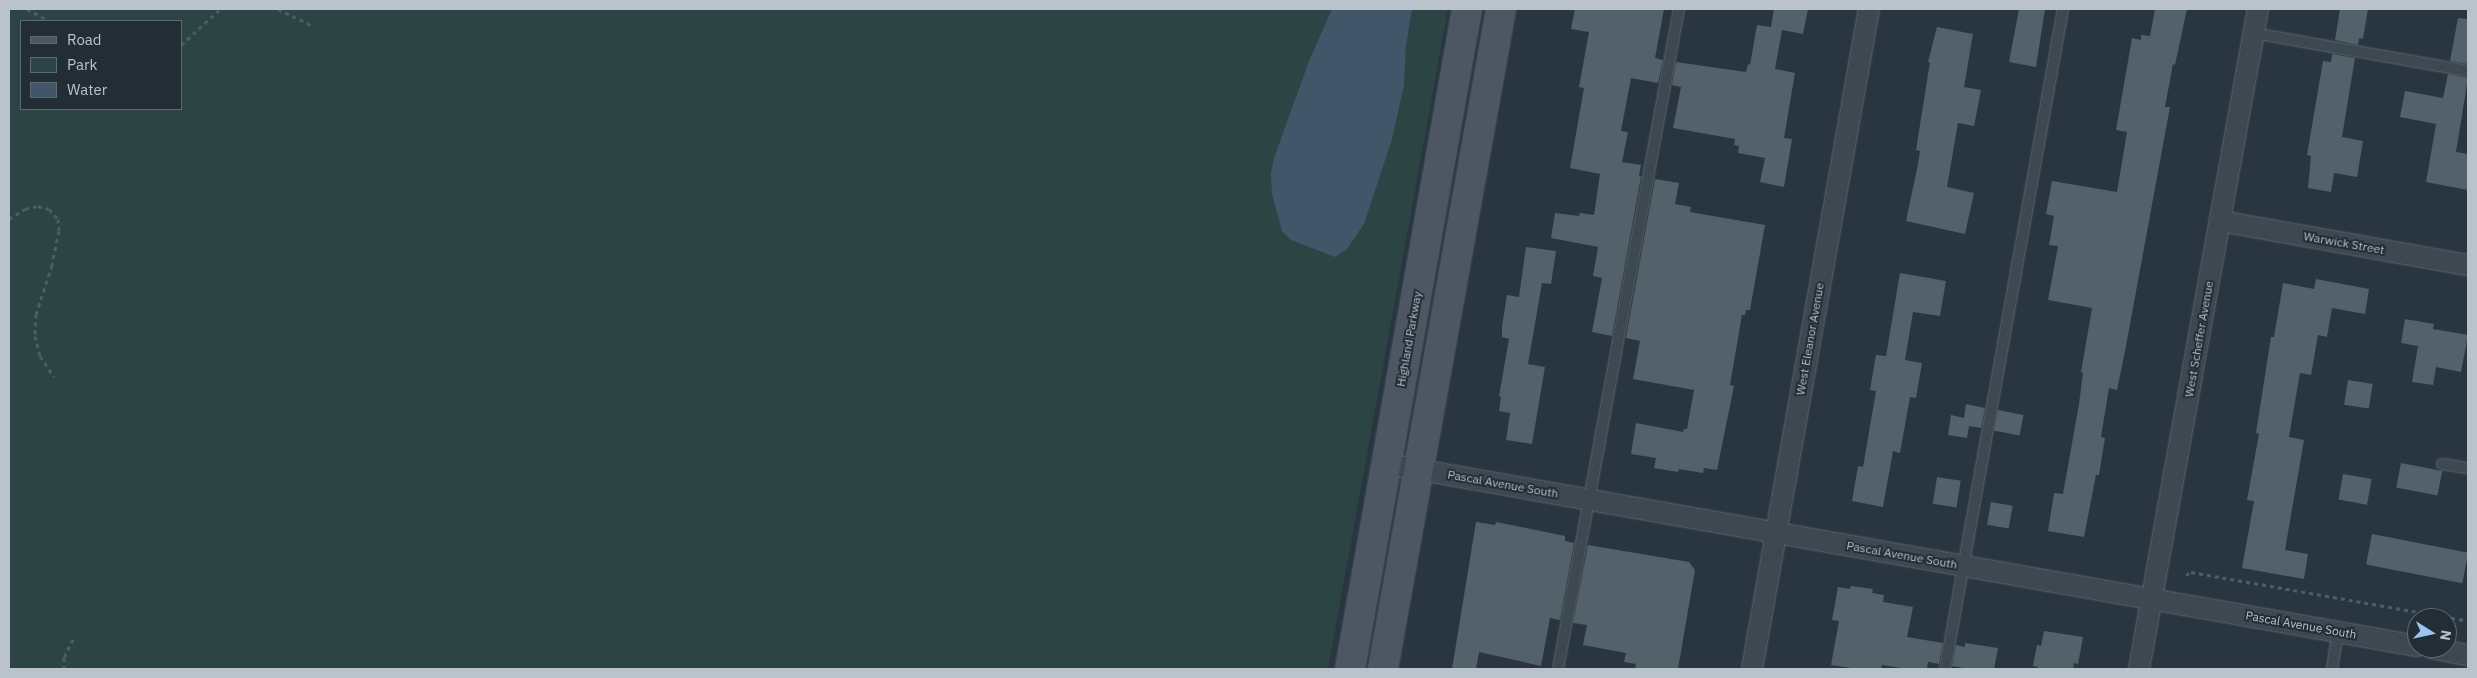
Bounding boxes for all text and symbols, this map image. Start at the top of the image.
legend [20,20,182,110]
text: Road [67,30,102,49]
text: Park [67,55,97,74]
text: Water [67,80,107,99]
street label: Warwick Street [2302,229,2386,257]
street label: West Scheffer Avenue [2182,280,2216,398]
street label: West Eleanor Avenue [1793,282,1827,396]
street label: Highland Parkway [1394,290,1424,388]
street label: Pascal Avenue South [1446,467,1560,501]
street label: Pascal Avenue South [1845,538,1959,572]
street label: Pascal Avenue South [2244,608,2358,642]
north arrow [2407,608,2457,658]
text: N [2436,629,2456,642]

